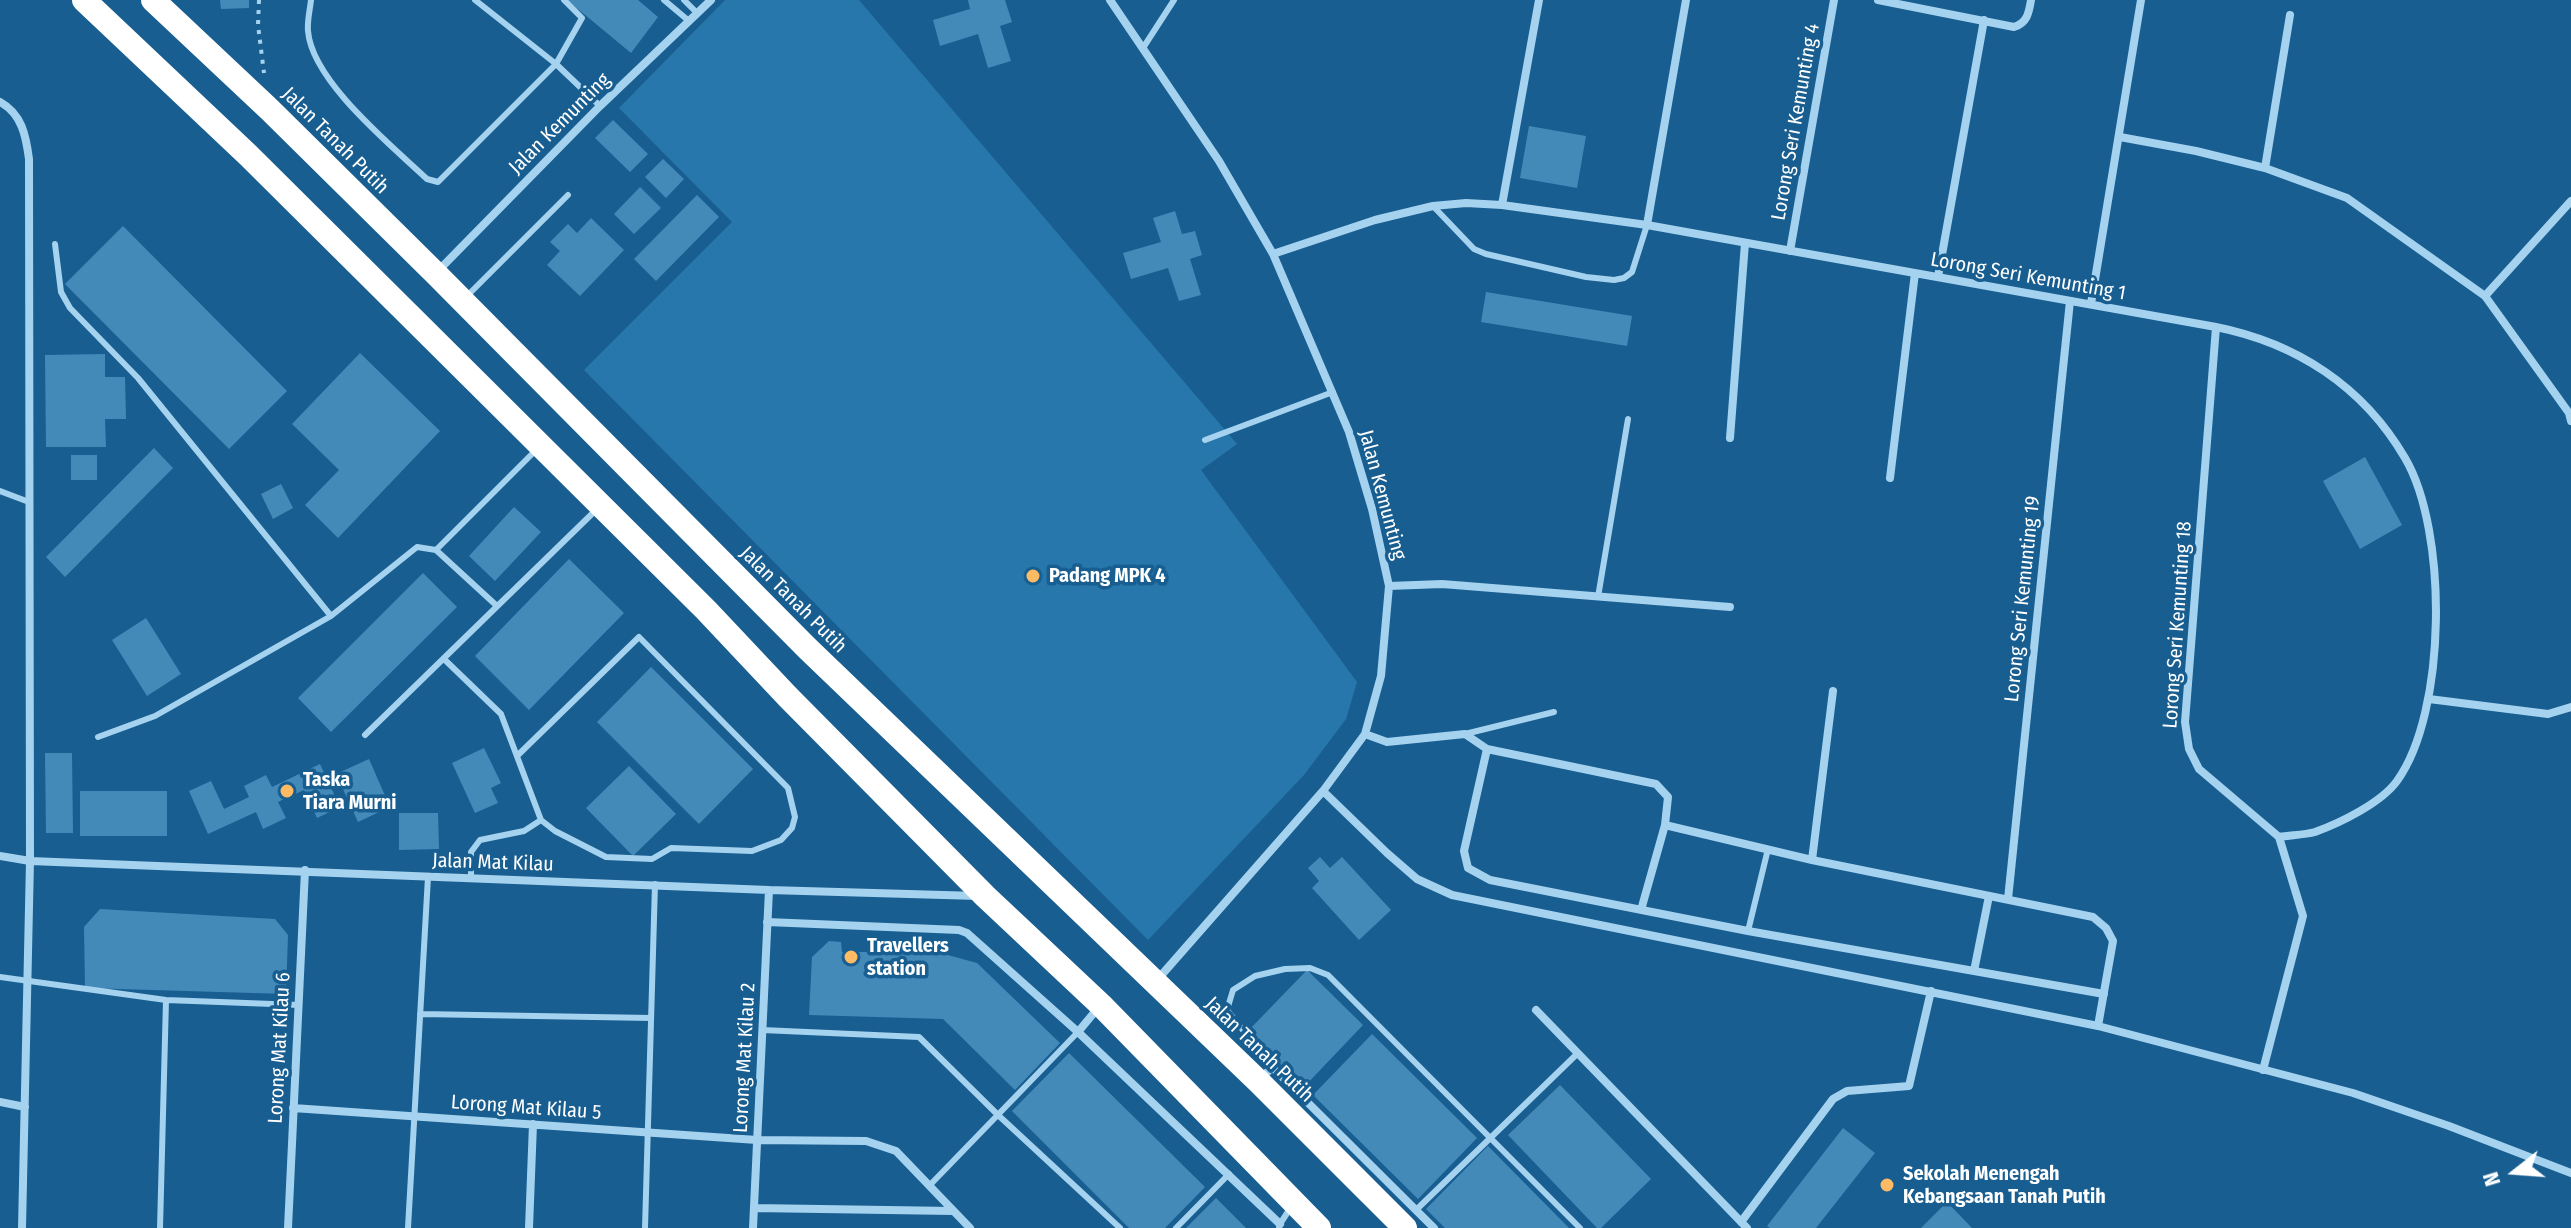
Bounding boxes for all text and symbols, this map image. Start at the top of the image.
street label: Lorong Seri Kemunting 4 [1767,22,1825,222]
street label: Jalan Kemunting [504,68,616,180]
street label: Jalan Tanah Putih [276,82,394,200]
street label: Lorong Seri Kemunting 1 [1929,248,2127,306]
street label: Jalan Kemunting [1353,427,1411,563]
street label: Lorong Seri Kemunting 19 [2000,495,2046,703]
street label: Lorong Seri Kemunting 18 [2159,521,2197,729]
street label: Jalan Tanah Putih [734,541,852,659]
place label: Padang MPK 4 [1049,564,1166,588]
marker: Padang MPK 4 [1024,567,1042,585]
place label: Taska Tiara Murni [303,768,397,815]
marker: Taska Tiara Murni [278,782,296,800]
street label: Jalan Mat Kilau [432,849,554,877]
place label: Travellers station [867,934,949,981]
marker: Travellers station [842,948,860,966]
street label: Lorong Mat Kilau 6 [264,972,296,1124]
street label: Lorong Mat Kilau 2 [729,982,761,1134]
street label: Jalan Tanah Putih [1200,992,1318,1108]
street label: Lorong Mat Kilau 5 [450,1091,602,1125]
north arrow [2475,1132,2555,1212]
place label: Sekolah Menengah Kebangsaan Tanah Putih [1903,1162,2106,1209]
text: N [2477,1169,2506,1189]
marker: Sekolah Menengah Kebangsaan Tanah Putih [1878,1176,1896,1194]

